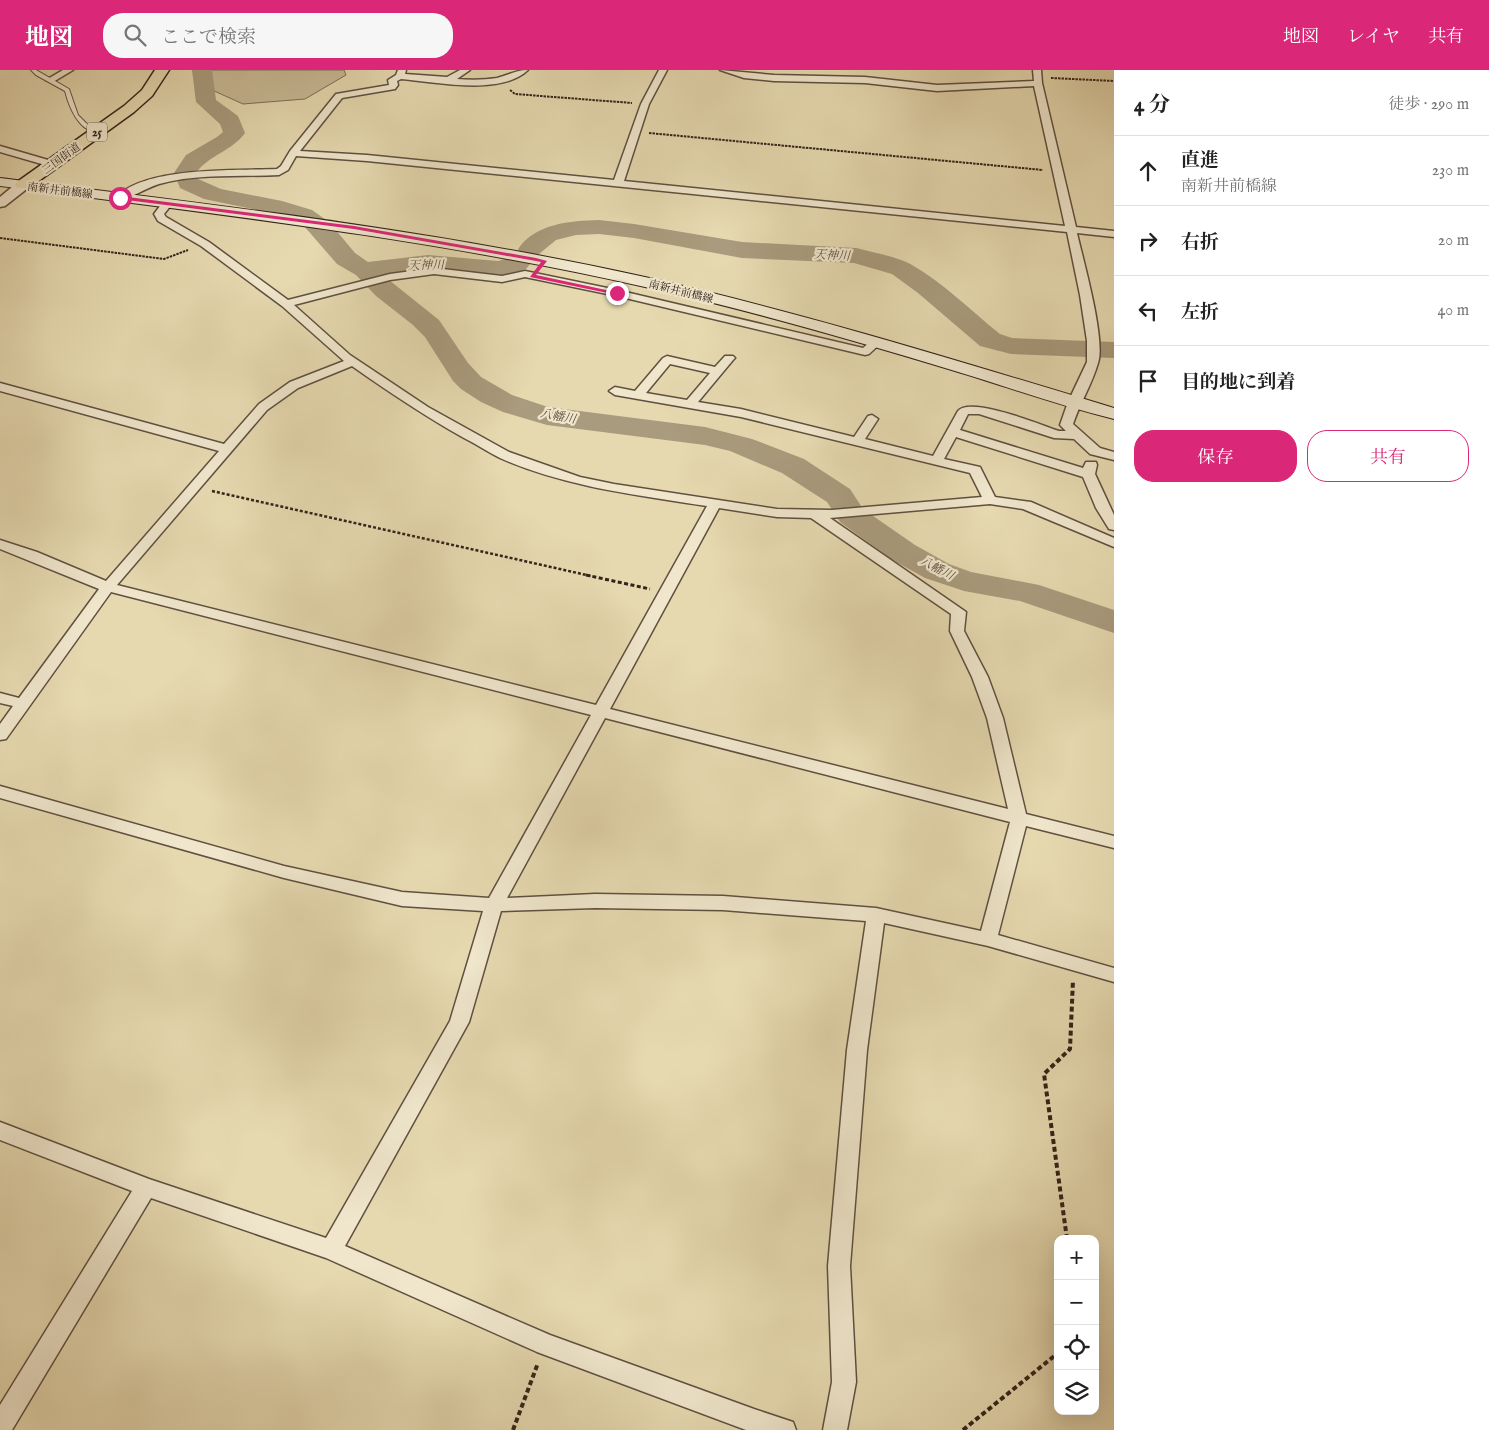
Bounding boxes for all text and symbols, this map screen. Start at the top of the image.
search box [103,13,453,58]
icon: search [121,21,149,49]
text: 地図 [25,23,73,54]
text: ここで検索 [161,26,256,50]
text: 地図 [1283,26,1319,49]
text: レイヤ [1347,26,1400,49]
text: 共有 [1428,26,1464,49]
text: 4 分 [1134,92,1170,119]
text: 徒歩 · 290 m [1388,95,1469,115]
road number: 25 [87,122,107,142]
street label: 三国街道 [40,140,84,177]
text: 直進 [1181,149,1219,173]
icon: ahead [1134,157,1162,185]
text: 230 m [1432,161,1469,181]
text: 南新井前橋線 [1181,177,1277,197]
street label: 南新井前橋線 [26,180,93,202]
route start [109,187,132,210]
icon: right [1134,227,1162,255]
text: 右折 [1181,231,1219,255]
text: 20 m [1438,231,1469,251]
water label: 天神川 [814,247,852,264]
water label: 天神川 [408,258,446,273]
street label: 南新井前橋線 [647,277,714,307]
route end [606,282,629,305]
icon: left [1134,297,1162,325]
text: 左折 [1181,301,1219,325]
text: 40 m [1437,301,1469,321]
icon: arrive [1134,367,1162,395]
text: 目的地に到着 [1181,371,1295,395]
water label: 八幡川 [539,406,579,427]
button: 保存 [1134,430,1297,482]
button: 共有 [1307,430,1469,482]
water label: 八幡川 [917,553,958,584]
map controls [1054,1235,1099,1415]
button: + [1054,1235,1099,1280]
button: − [1054,1280,1099,1325]
button: locate [1054,1325,1099,1370]
button: layers [1054,1370,1099,1415]

